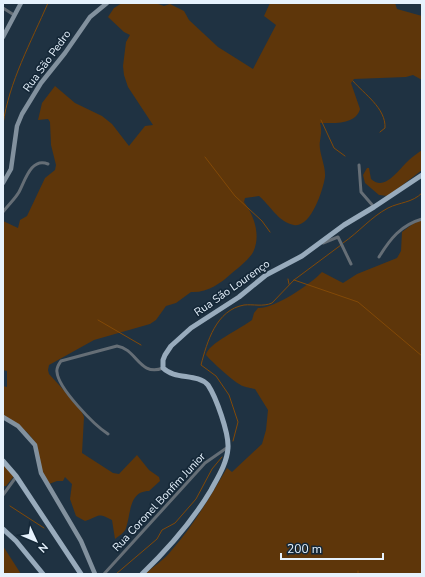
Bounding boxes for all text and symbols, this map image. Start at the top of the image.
street label: Rua São Pedro [20,27,74,95]
street label: Rua São Lourenço [191,256,273,320]
street label: Rua Coronel Bonfim Junior [109,449,209,555]
north arrow [16,521,56,561]
scale bar [281,535,383,561]
text: N [35,539,51,556]
text: 200 m [287,541,322,557]

